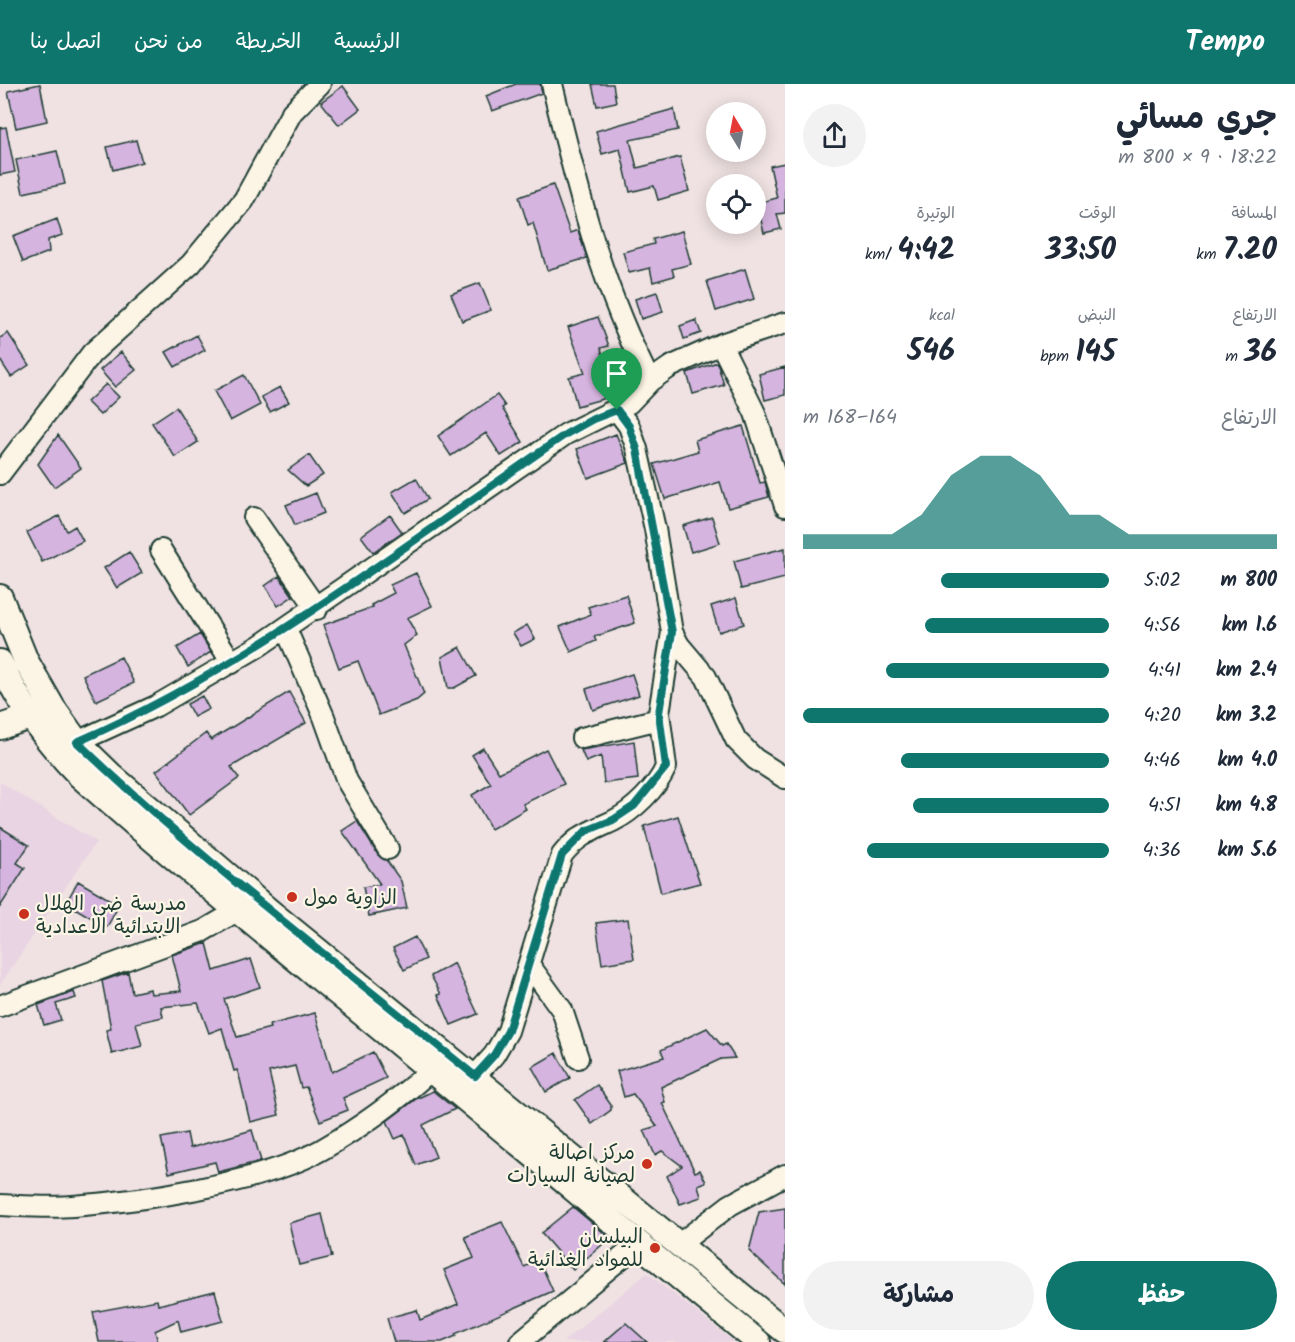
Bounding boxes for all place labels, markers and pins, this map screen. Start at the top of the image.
pin [591,348,642,410]
place label: الزاوية مول [304,883,397,915]
place label: مدرسة ضي الهلال الابتدائية الاعدادية [36,889,187,944]
marker: الزاوية مول [285,890,299,904]
marker: مدرسة ضي الهلال الابتدائية الاعدادية [17,907,31,921]
place label: مركز اصالة لصيانة السيارات [507,1138,635,1193]
marker: مركز اصالة لصيانة السيارات [640,1157,654,1171]
place label: البيلسان للمواد الغذائية [528,1222,643,1277]
marker: البيلسان للمواد الغذائية [648,1241,662,1255]

